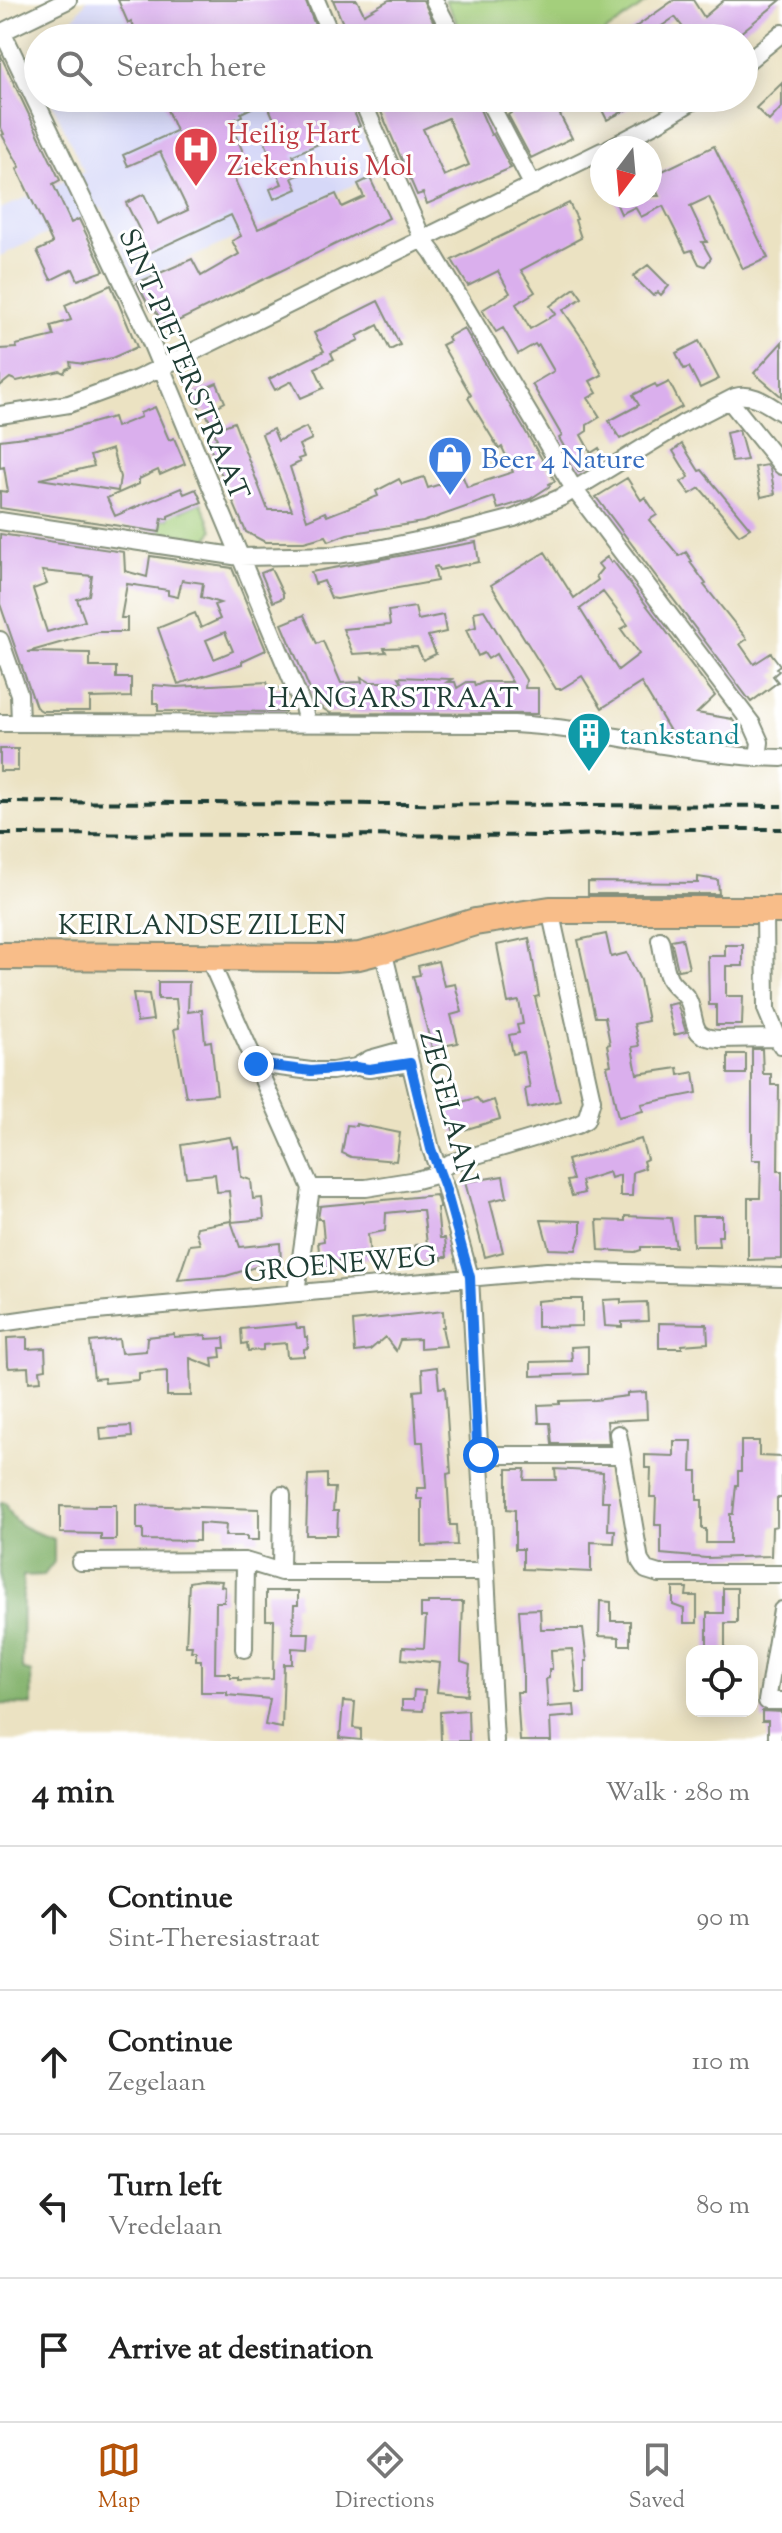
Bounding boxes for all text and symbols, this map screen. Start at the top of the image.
search box [24,24,758,112]
icon: search [52,46,96,90]
text: Search here [116,47,266,90]
place label: Heilig Hart Ziekenhuis Mol [227,116,414,188]
hospital icon: Heilig Hart Ziekenhuis Mol [172,125,220,188]
north arrow [590,136,662,208]
street label: SINT-PIETERSTRAAT [107,223,258,508]
shop icon: Beer 4 Nature [426,434,474,497]
place label: Beer 4 Nature [481,441,645,481]
street label: HANGARSTRAAT [267,680,519,720]
building icon: tankstand [565,710,613,773]
place label: tankstand [620,717,740,757]
street label: KEIRLANDSE ZILLEN [58,907,346,947]
street label: ZEGELAAN [407,1027,487,1189]
route end [238,1046,274,1082]
street label: GROENEWEG [242,1238,438,1294]
route start [463,1437,499,1473]
map controls [686,1645,758,1717]
button: locate [686,1645,758,1717]
text: 4 min [32,1769,114,1818]
text: Walk · 280 m [605,1775,750,1812]
text: Continue [108,1878,233,1921]
icon: ahead [32,1896,76,1940]
text: 90 m [697,1900,750,1937]
text: Sint-Theresiastraat [108,1921,320,1958]
text: Continue [108,2022,233,2065]
icon: ahead [32,2040,76,2084]
text: 110 m [692,2044,750,2081]
text: Zegelaan [108,2065,206,2102]
text: Turn left [108,2166,222,2209]
icon: left [32,2184,76,2228]
text: 80 m [696,2188,750,2225]
text: Vredelaan [108,2209,222,2246]
icon: arrive [32,2328,76,2372]
text: Arrive at destination [108,2329,373,2372]
tab: Map [97,2438,141,2518]
tab: Directions [335,2438,434,2518]
tab: Saved [628,2438,685,2518]

